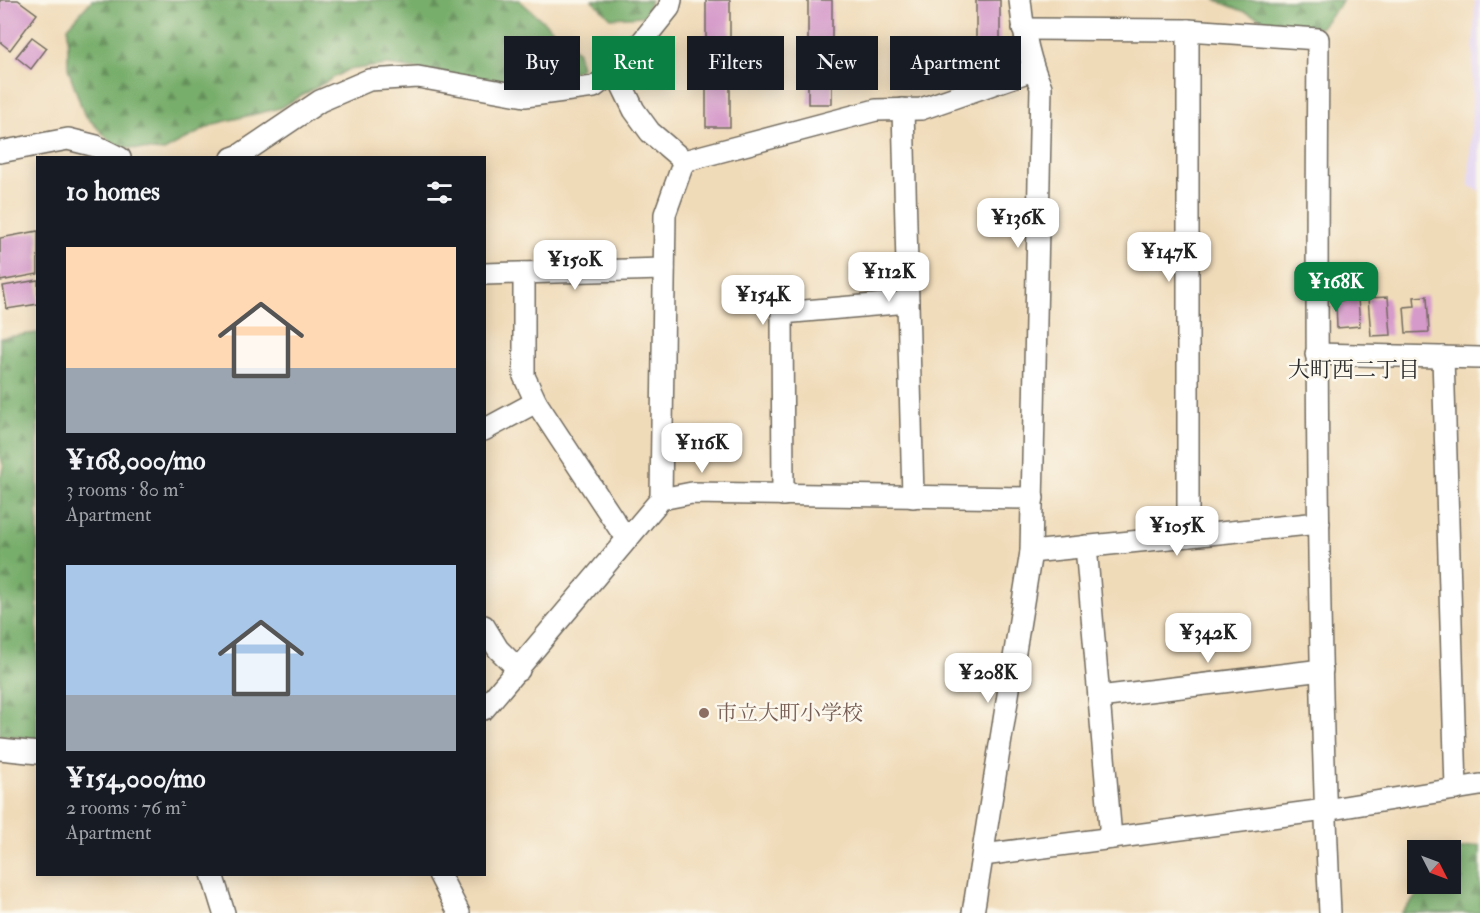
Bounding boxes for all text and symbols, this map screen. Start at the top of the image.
chip: Buy [504,36,580,90]
chip: Rent [592,36,675,90]
chip: Filters [687,36,784,90]
chip: New [796,36,878,90]
chip: Apartment [890,36,1021,90]
text: 10 homes [66,176,160,208]
icon: filters [423,176,456,209]
pin: ¥136K [976,198,1060,249]
text: ¥136K [991,205,1045,230]
pin: ¥147K [1127,232,1211,283]
text: ¥147K [1141,239,1197,264]
pin: ¥150K [533,240,617,291]
text: ¥150K [548,247,602,272]
pin: ¥112K [847,252,931,303]
text: ¥112K [862,259,916,284]
pin: ¥168K [1294,262,1378,313]
text: ¥168K [1308,269,1364,294]
pin: ¥154K [721,275,805,326]
text: ¥154K [735,282,791,307]
icon: home [207,286,315,394]
district label: 大町西二丁目 [1288,356,1420,384]
pin: ¥116K [660,423,744,474]
text: ¥116K [675,430,729,455]
text: ¥168,000/mo [66,445,206,477]
text: 3 rooms · 80 m² [66,477,184,502]
text: Apartment [66,502,151,527]
pin: ¥105K [1135,506,1219,557]
text: ¥105K [1149,513,1205,538]
icon: home [207,604,315,712]
pin: ¥342K [1166,613,1250,664]
text: ¥342K [1179,620,1237,645]
pin: ¥208K [946,653,1030,704]
text: ¥208K [959,660,1017,685]
place label: 市立大町小学校 [716,700,863,727]
marker: 市立大町小学校 [697,706,711,720]
text: ¥154,000/mo [66,763,206,795]
text: 2 rooms · 76 m² [66,795,186,820]
text: Apartment [66,820,151,845]
north arrow [1407,840,1461,894]
map controls [1407,840,1461,894]

